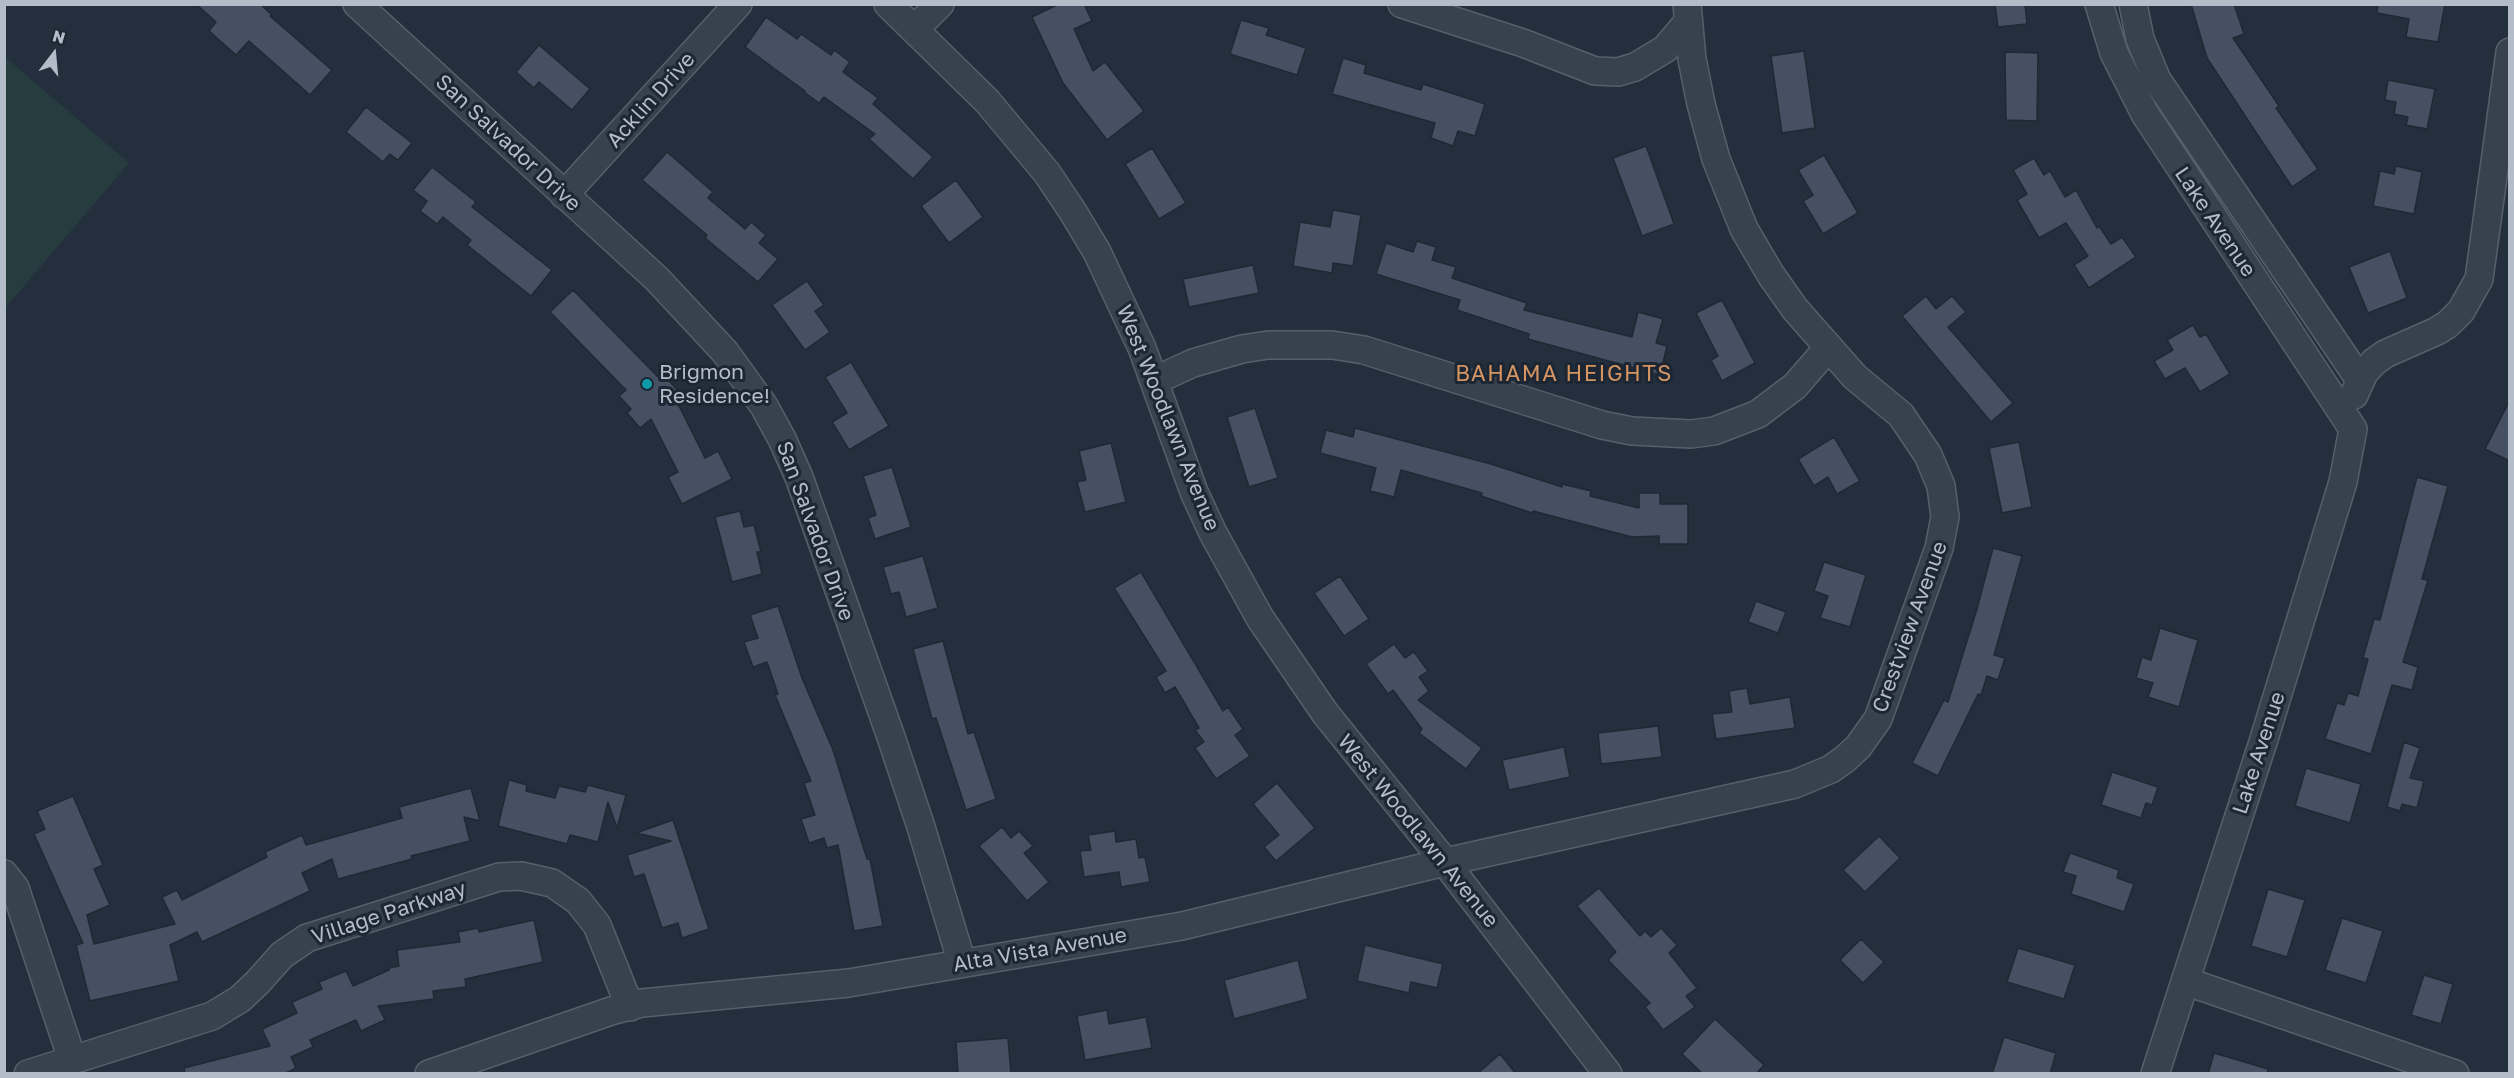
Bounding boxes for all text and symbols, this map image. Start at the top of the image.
north arrow [24,24,84,84]
text: N [50,25,68,48]
street label: Acklin Drive [602,47,700,153]
street label: San Salvador Drive [430,69,586,217]
street label: Lake Avenue [2169,162,2261,282]
street label: West Woodlawn Avenue [1111,301,1225,535]
place label: Brigmon Residence! [659,359,770,409]
district label: BAHAMA HEIGHTS [1455,361,1673,387]
marker: Brigmon Residence! [640,377,654,391]
street label: San Salvador Drive [771,438,859,624]
street label: Crestview Avenue [1867,538,1953,716]
street label: Lake Avenue [2227,689,2291,817]
street label: West Woodlawn Avenue [1332,729,1504,933]
street label: Village Parkway [309,876,469,950]
street label: Alta Vista Avenue [951,922,1129,978]

